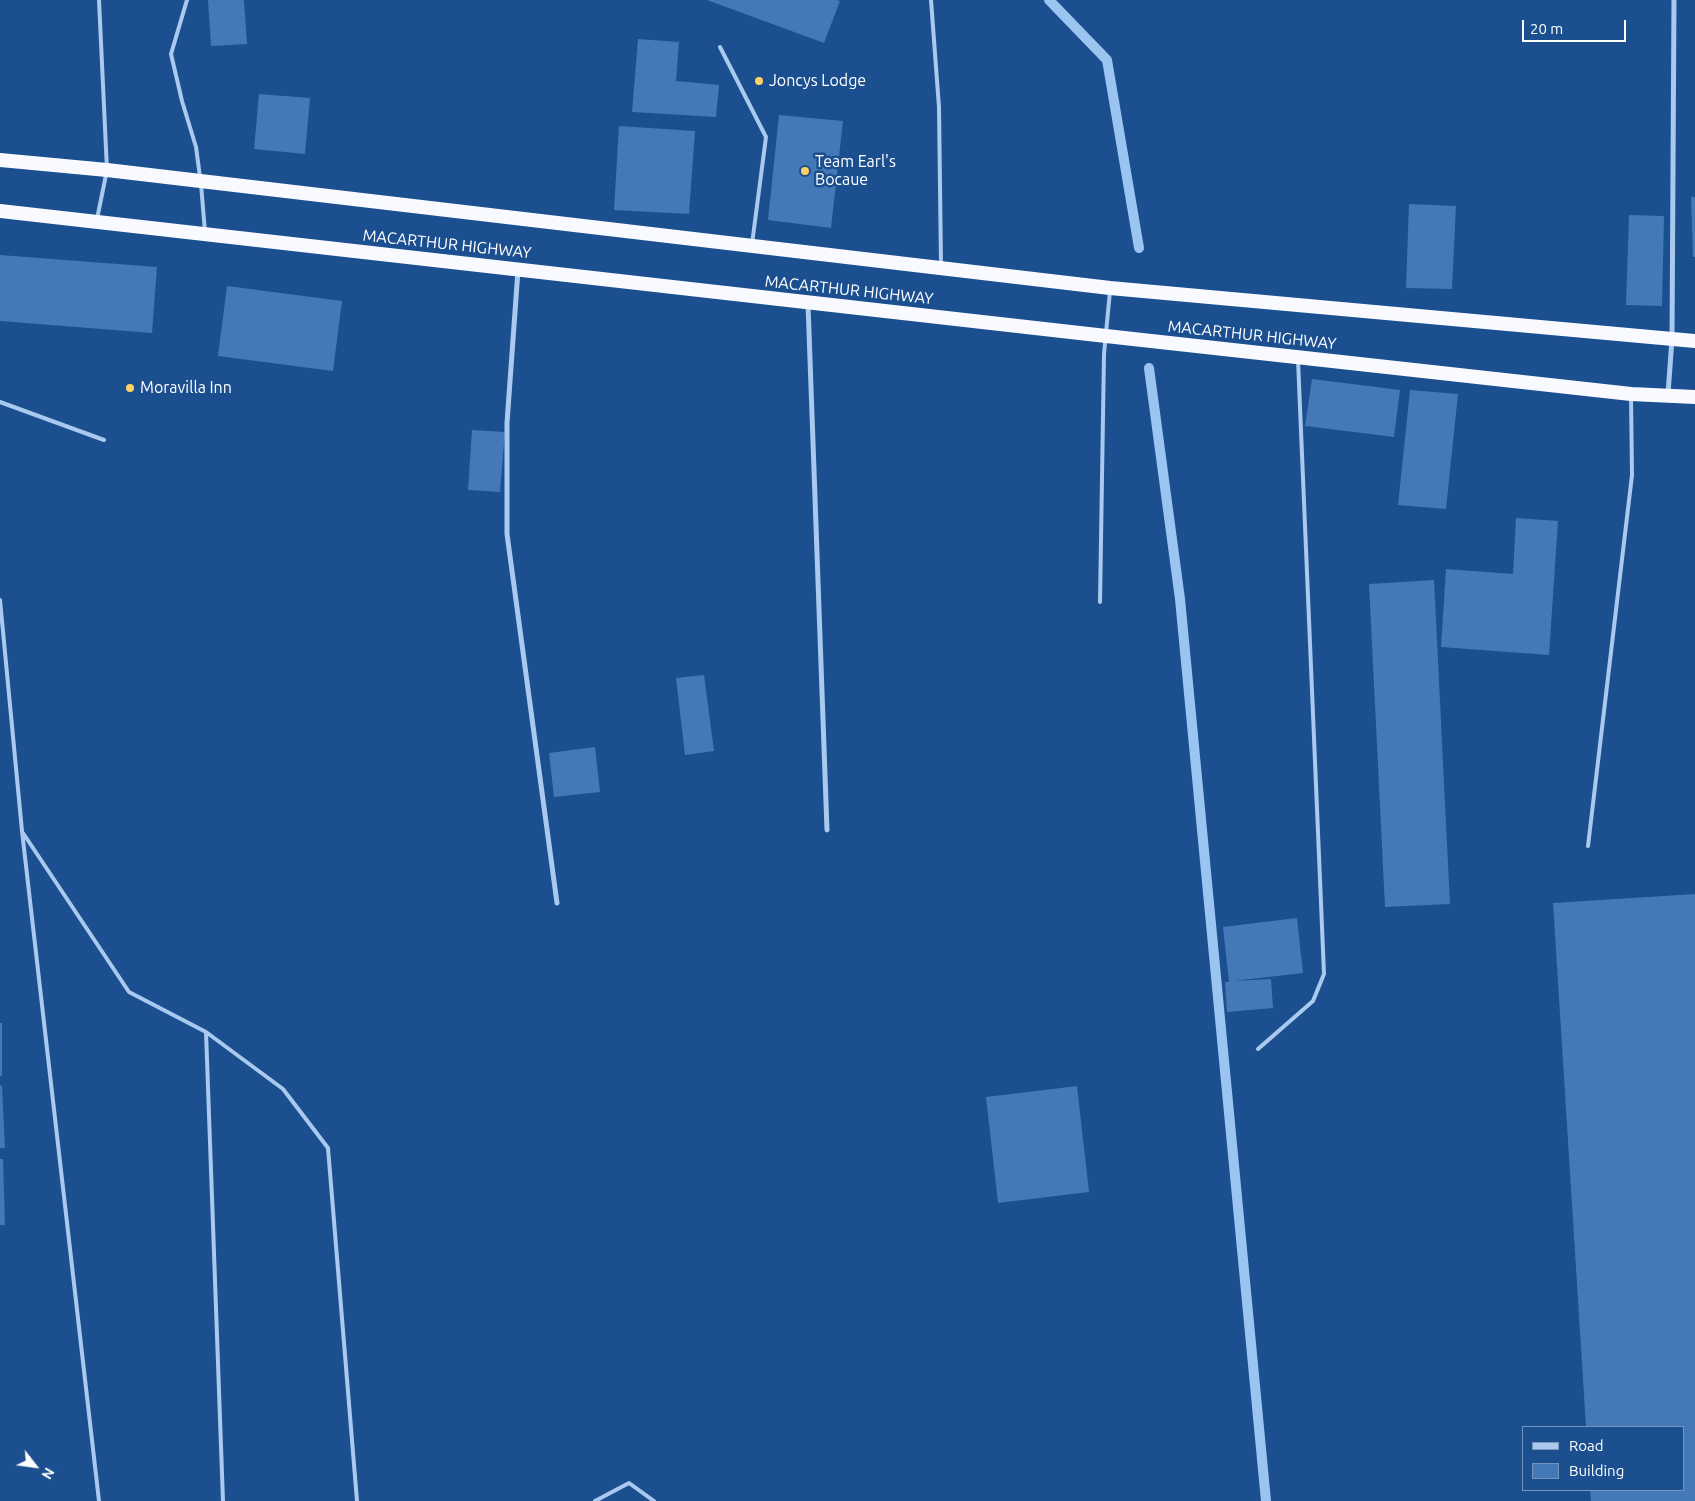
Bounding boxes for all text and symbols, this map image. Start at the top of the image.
scale bar [1525,10,1629,42]
text: 20 m [1530,20,1563,37]
place label: Joncys Lodge [769,71,866,91]
marker: Joncys Lodge [753,75,765,87]
place label: Team Earl's Bocaue [815,152,896,190]
marker: Team Earl's Bocaue [799,165,811,177]
street label: MACARTHUR HIGHWAY [362,226,532,262]
street label: MACARTHUR HIGHWAY [764,272,934,308]
street label: MACARTHUR HIGHWAY [1167,317,1337,353]
place label: Moravilla Inn [140,378,232,398]
marker: Moravilla Inn [124,382,136,394]
legend [1522,1426,1685,1491]
text: Road [1569,1437,1604,1454]
north arrow [10,1441,60,1491]
text: Building [1569,1462,1624,1479]
text: N [38,1465,58,1482]

